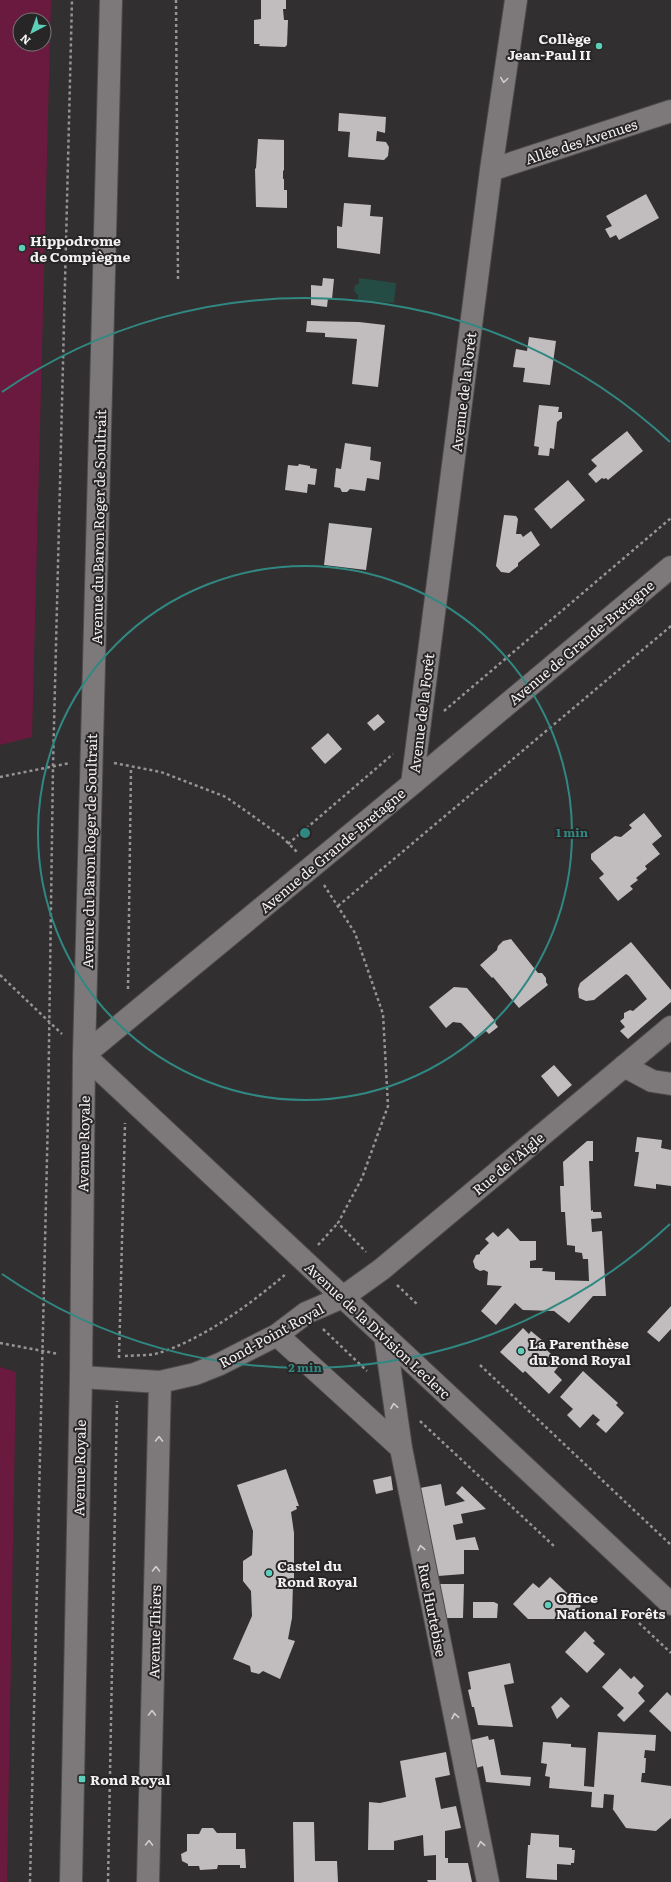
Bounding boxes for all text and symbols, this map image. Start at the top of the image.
north arrow [12,12,52,52]
place label: Collège Jean-Paul II [507,28,591,64]
text: N [16,31,34,49]
marker: Collège Jean-Paul II [594,41,604,51]
one-way arrow [501,77,509,83]
street label: Allée des Avenues [522,113,640,169]
place label: Hippodrome de Compiègne [30,230,130,266]
marker: Hippodrome de Compiègne [17,243,27,253]
street label: Avenue de la Forêt [446,330,480,453]
street label: Avenue du Baron Roger de Soultrait [86,409,110,645]
street label: Avenue de Grande-Bretagne [504,575,658,709]
street label: Avenue de la Forêt [404,651,438,774]
street label: Avenue du Baron Roger de Soultrait [77,733,101,969]
street label: Avenue de Grande-Bretagne [255,783,409,917]
text: 1 min [556,823,589,841]
centre of rings [298,826,312,840]
street label: Avenue Royale [72,1095,94,1193]
street label: Rue de l'Aigle [468,1127,548,1199]
street label: Avenue de la Division Leclerc [301,1257,455,1403]
street label: Rond-Point Royal [215,1298,327,1372]
place label: La Parenthèse du Rond Royal [529,1333,631,1369]
marker: La Parenthèse du Rond Royal [516,1346,526,1356]
text: 2 min [288,1358,322,1376]
one-way arrow [390,1403,399,1409]
street label: Avenue Royale [68,1419,90,1517]
one-way arrow [154,1436,163,1442]
one-way arrow [417,1545,425,1551]
place label: Castel du Rond Royal [277,1555,358,1591]
street label: Rue Hurtebise [414,1562,452,1658]
one-way arrow [151,1566,160,1572]
marker: Castel du Rond Royal [264,1568,274,1578]
street label: Avenue Thiers [143,1585,165,1679]
place label: Office National Forêts [556,1587,665,1623]
marker: Office National Forêts [543,1600,553,1610]
one-way arrow [148,1710,156,1716]
one-way arrow [451,1713,459,1719]
place label: Rond Royal [90,1769,171,1789]
marker: Rond Royal [77,1774,87,1784]
one-way arrow [145,1840,153,1846]
one-way arrow [477,1841,485,1847]

